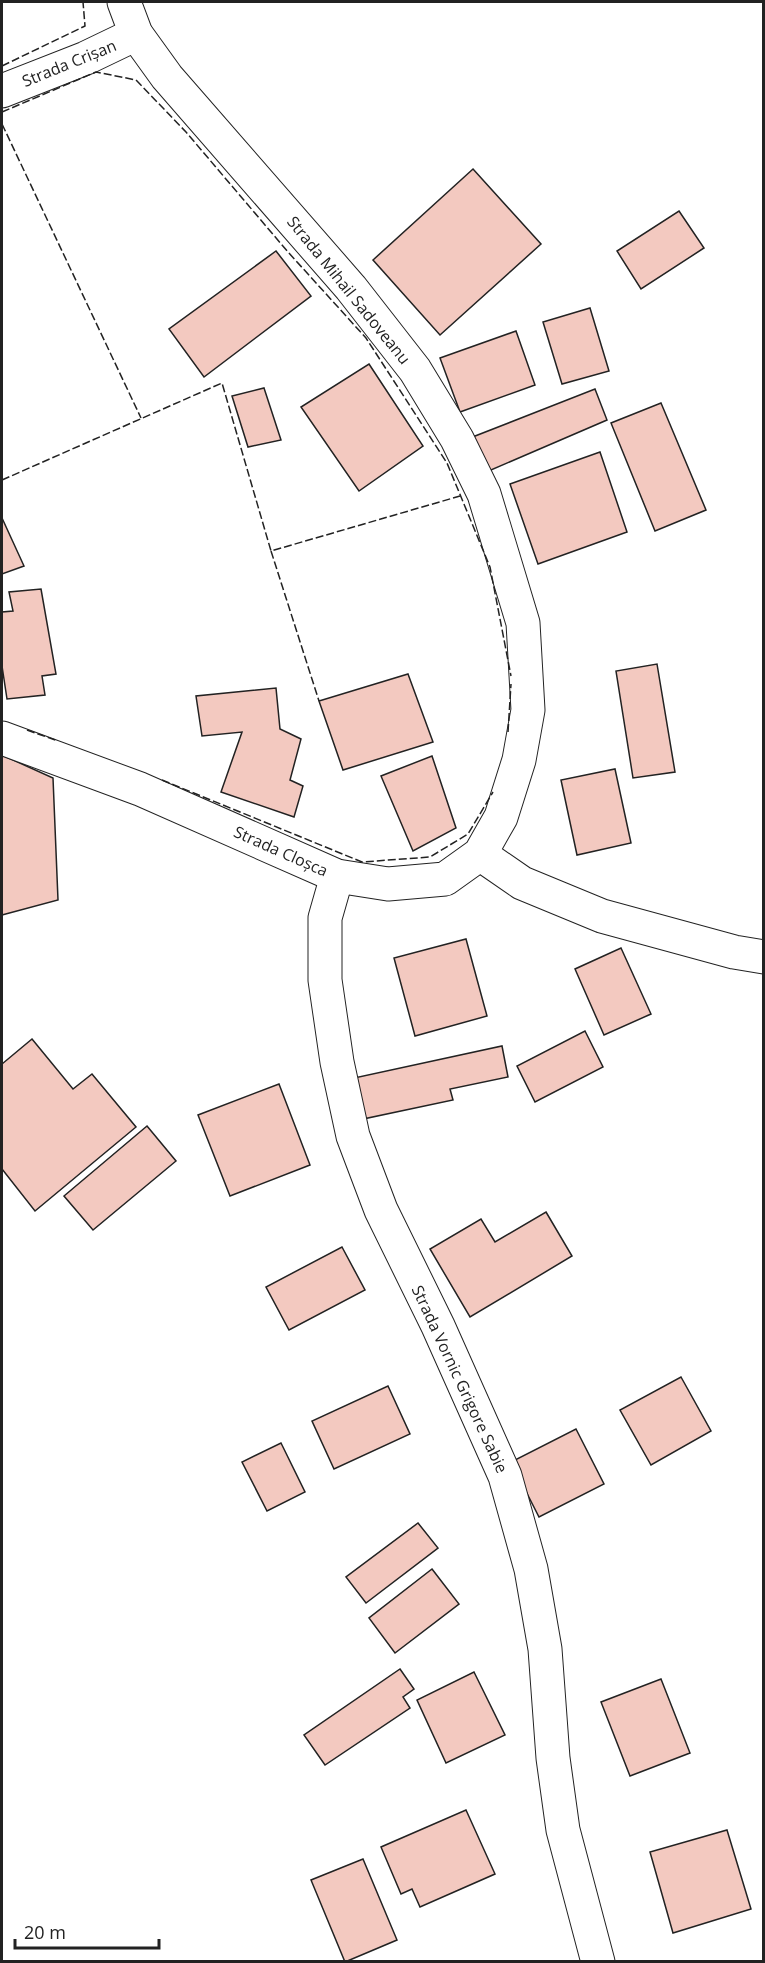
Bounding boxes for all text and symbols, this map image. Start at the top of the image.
street label: Strada Crișan [19,34,119,92]
street label: Strada Mihail Sadoveanu [282,211,416,369]
street label: Strada Cloșca [231,820,331,882]
street label: Strada Vornic Grigore Sabie [407,1282,513,1476]
scale bar [15,1912,159,1950]
text: 20 m [24,1920,66,1944]

